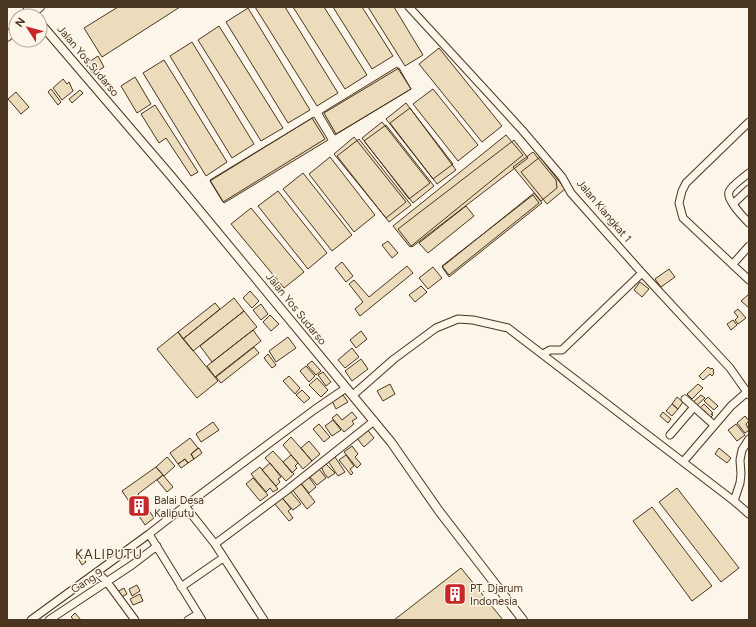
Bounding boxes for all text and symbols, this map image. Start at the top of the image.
north arrow [8,8,48,48]
text: N [13,15,28,30]
street label: Jalan Yos Sudarso [55,23,121,99]
street label: Jalan Kiangkat 1 [574,177,634,245]
street label: Jalan Yos Sudarso [263,271,329,347]
building icon: Balai Desa Kaliputu [126,493,152,519]
place label: Balai Desa Kaliputu [154,494,204,520]
district label: KALIPUTU [75,547,143,562]
street label: Gang 9 [69,566,105,596]
building icon: PT. Djarum Indonesia [442,581,468,607]
place label: PT. Djarum Indonesia [470,582,523,608]

